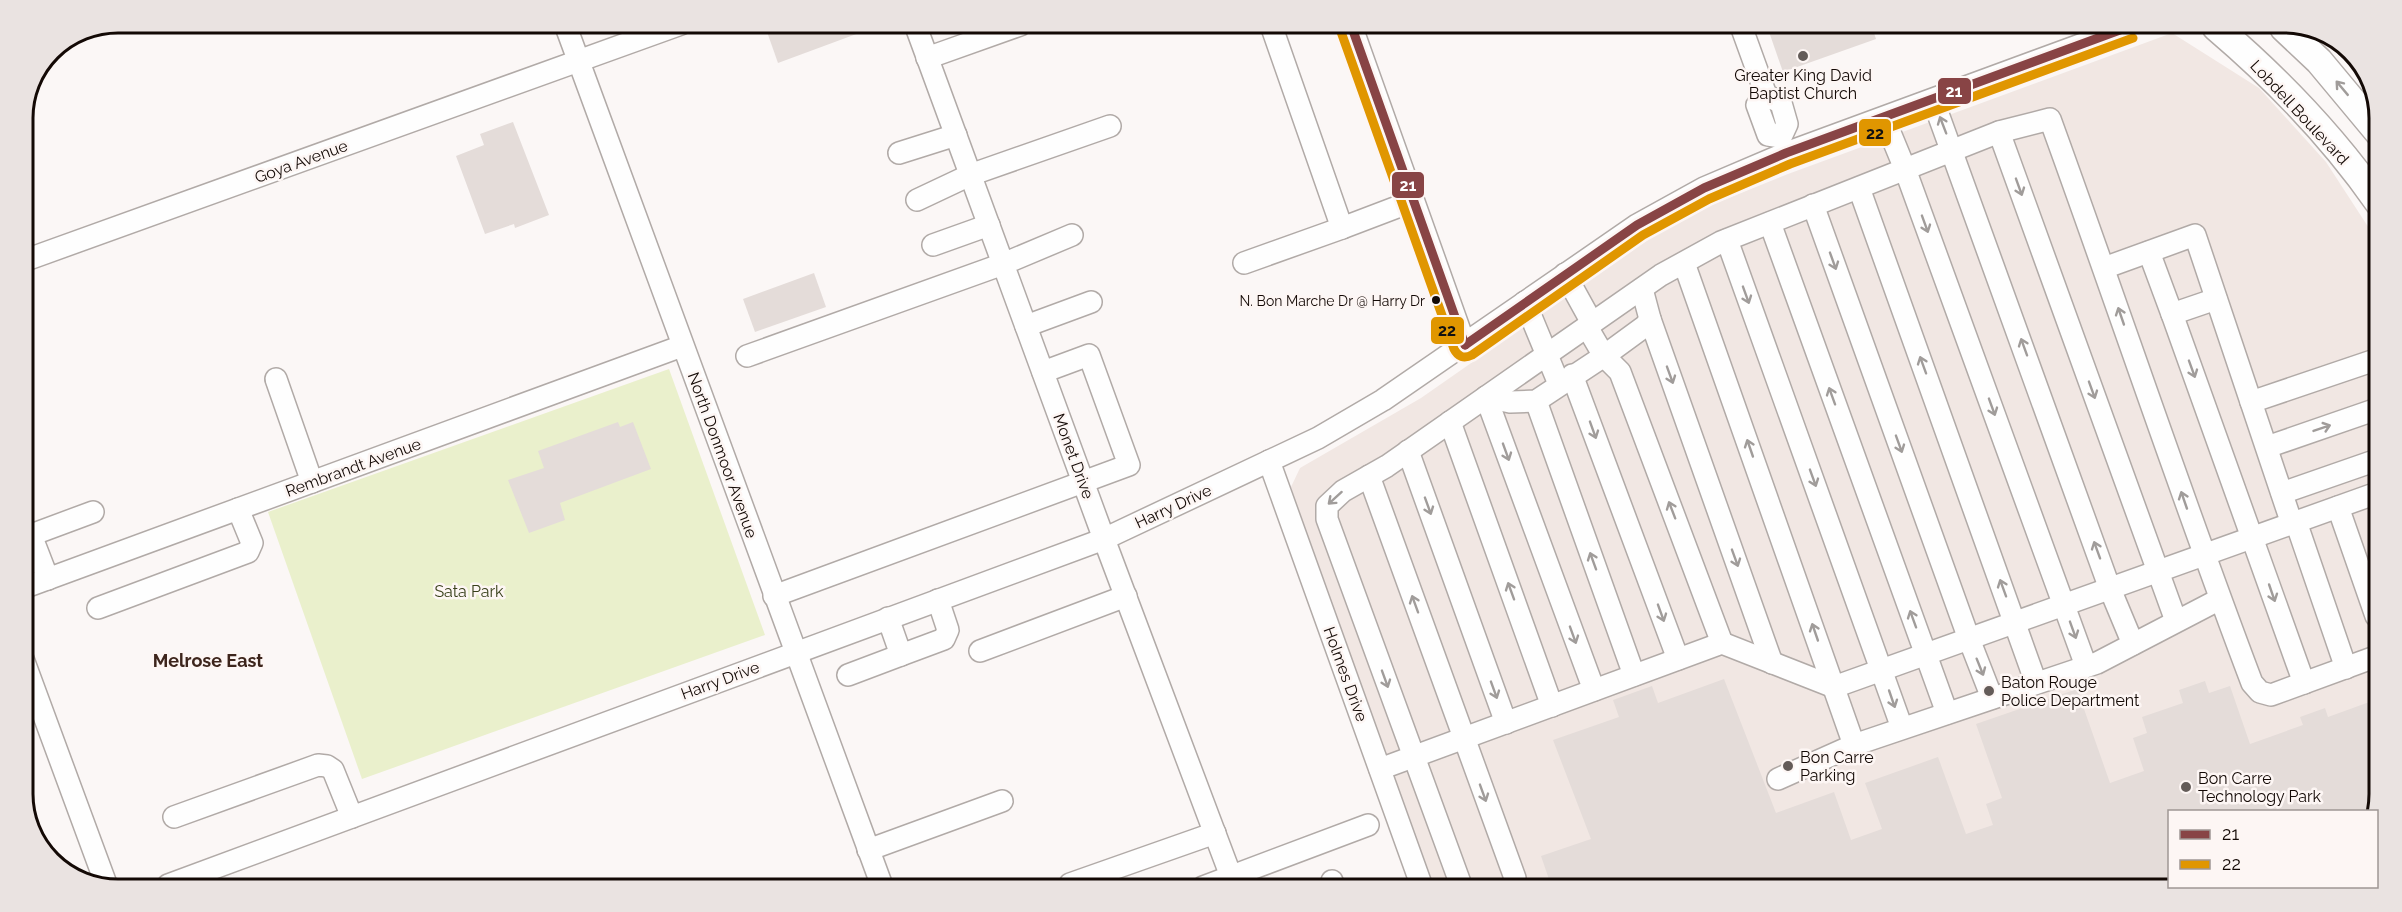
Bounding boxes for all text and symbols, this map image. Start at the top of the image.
marker: Greater King David Baptist Church [1796,49,1810,63]
street label: Lobdell Boulevard [2246,56,2353,168]
place label: Greater King David Baptist Church [1734,66,1872,103]
line badge: 21 [1937,77,1972,105]
one-way arrow [2335,80,2348,96]
text: 21 [1946,82,1963,101]
one-way arrow [1937,116,1948,135]
line badge: 22 [1858,118,1892,147]
text: 22 [1866,124,1884,143]
street label: Goya Avenue [252,136,350,187]
line badge: 21 [1391,171,1425,199]
text: 21 [1400,176,1417,195]
one-way arrow [2014,177,2025,196]
one-way arrow [1921,214,1932,233]
one-way arrow [1829,251,1840,269]
one-way arrow [1742,285,1753,304]
place label: N. Bon Marche Dr @ Harry Dr [1240,293,1425,309]
marker: N. Bon Marche Dr @ Harry Dr [1430,294,1442,306]
one-way arrow [2114,307,2125,326]
line badge: 22 [1430,316,1465,345]
text: 22 [1438,321,1456,340]
one-way arrow [2017,338,2028,357]
one-way arrow [1916,356,1927,375]
one-way arrow [2187,360,2198,378]
one-way arrow [1665,365,1676,383]
street label: North Donmoor Avenue [684,370,761,541]
one-way arrow [2088,380,2099,399]
one-way arrow [1826,387,1837,406]
one-way arrow [1987,398,1998,416]
street label: Monet Drive [1049,411,1098,502]
one-way arrow [1588,420,1599,439]
one-way arrow [2312,422,2331,433]
street label: Rembrandt Avenue [283,434,424,501]
one-way arrow [1894,434,1905,453]
one-way arrow [1743,439,1754,458]
one-way arrow [1501,442,1512,461]
one-way arrow [1808,468,1819,487]
street label: Harry Drive [1132,480,1214,532]
one-way arrow [1328,491,1343,505]
one-way arrow [2178,491,2189,510]
one-way arrow [1423,496,1434,515]
one-way arrow [1666,501,1677,520]
one-way arrow [2090,542,2101,560]
one-way arrow [1731,548,1742,567]
one-way arrow [1587,552,1598,571]
one-way arrow [1997,579,2008,598]
park label: Sata Park [434,582,504,601]
one-way arrow [1504,582,1515,601]
one-way arrow [2267,583,2278,602]
one-way arrow [1408,595,1419,614]
one-way arrow [1656,603,1667,622]
one-way arrow [1906,610,1917,629]
one-way arrow [2068,620,2079,639]
one-way arrow [1808,623,1819,642]
street label: Holmes Drive [1320,624,1371,724]
one-way arrow [1569,625,1580,644]
district label: Melrose East [153,650,263,671]
street label: Harry Drive [678,657,762,703]
one-way arrow [1975,657,1986,676]
one-way arrow [1381,670,1392,688]
place label: Baton Rouge Police Department [2001,673,2140,710]
one-way arrow [1489,680,1500,698]
marker: Baton Rouge Police Department [1982,684,1996,698]
one-way arrow [1888,689,1899,708]
place label: Bon Carre Parking [1800,748,1874,785]
marker: Bon Carre Parking [1781,759,1795,773]
place label: Bon Carre Technology Park [2198,769,2322,806]
marker: Bon Carre Technology Park [2179,780,2193,794]
one-way arrow [1478,783,1489,802]
legend [2168,810,2378,888]
text: 21 [2222,823,2239,844]
text: 22 [2222,853,2241,874]

